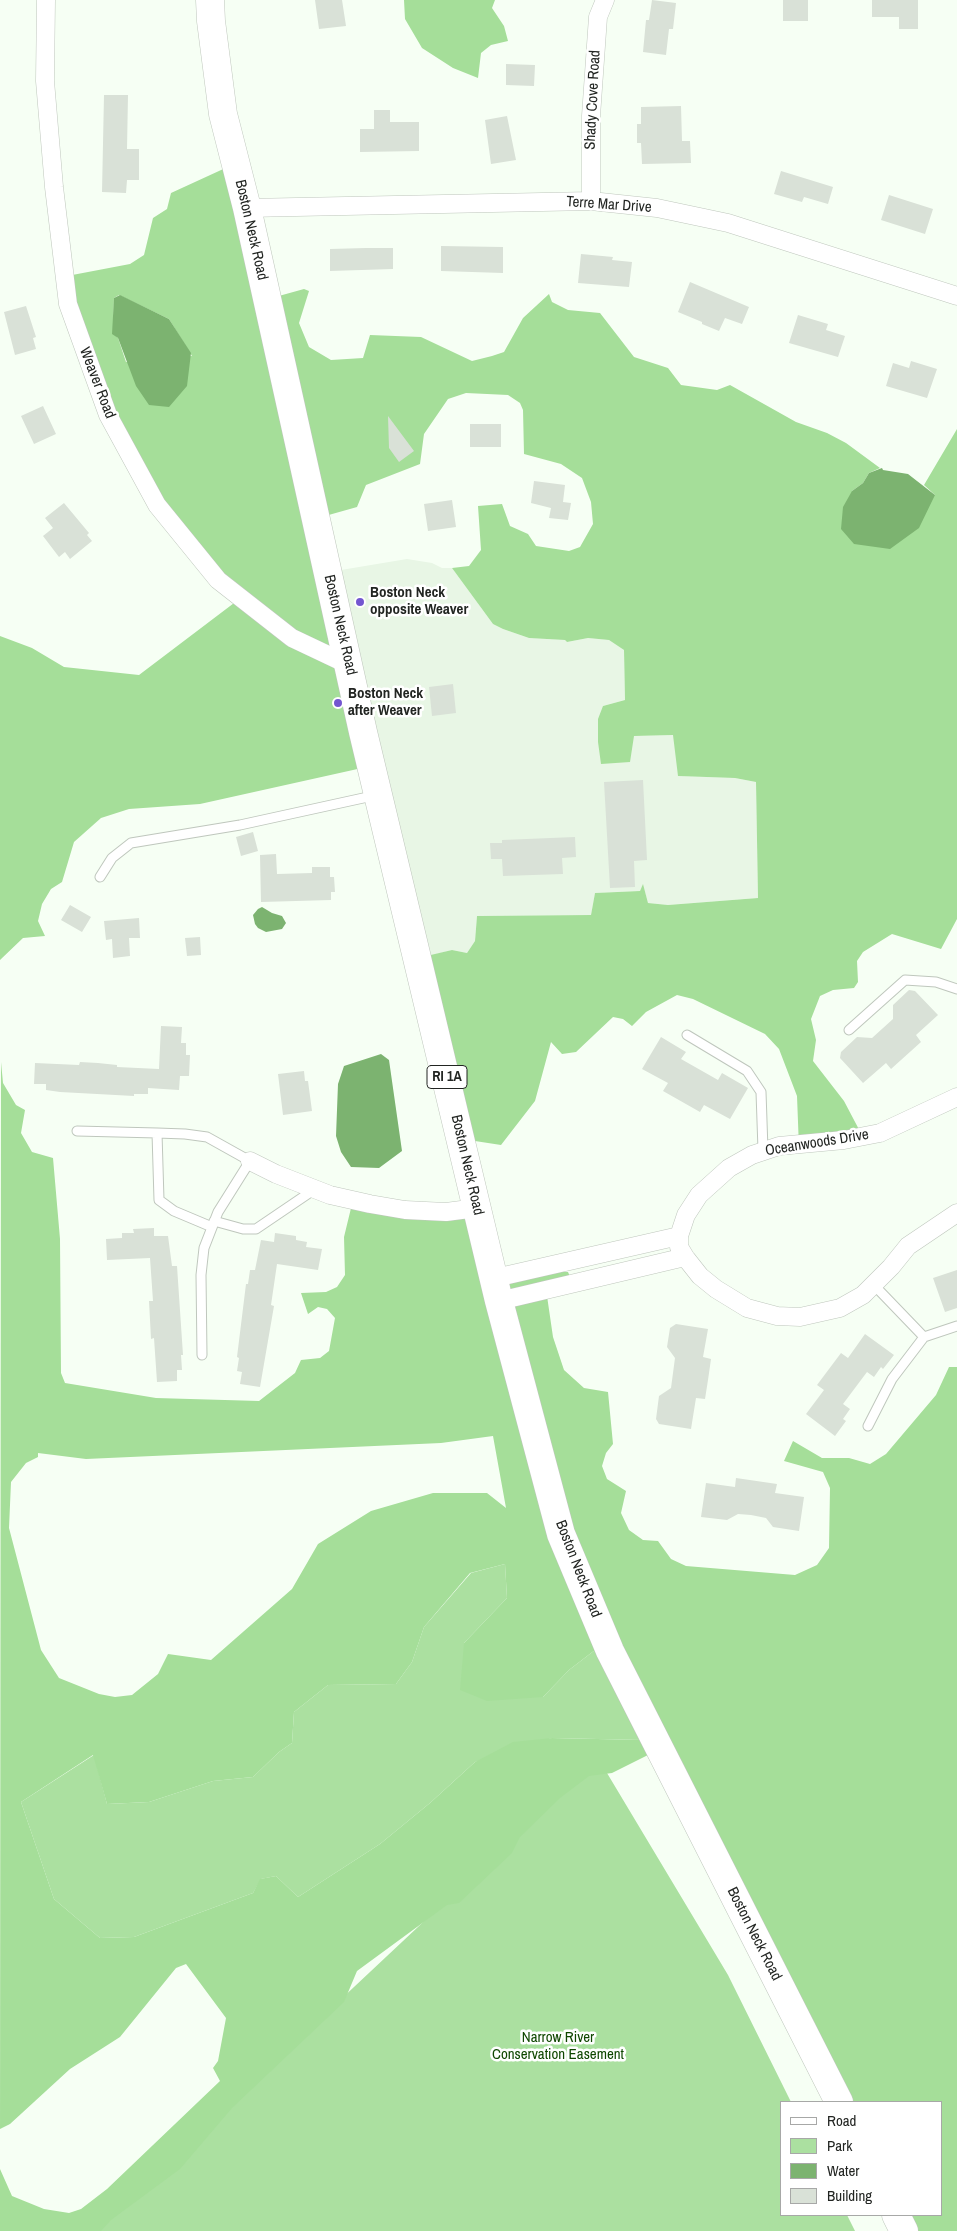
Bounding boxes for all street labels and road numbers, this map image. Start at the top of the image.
street label: Shady Cove Road [581,50,605,150]
street label: Boston Neck Road [231,178,271,282]
street label: Terre Mar Drive [566,193,652,217]
street label: Weaver Road [75,345,119,421]
street label: Boston Neck Road [320,573,360,677]
road number: RI 1A [427,1066,467,1088]
street label: Boston Neck Road [447,1113,487,1217]
street label: Oceanwoods Drive [764,1126,870,1160]
street label: Boston Neck Road [551,1518,605,1620]
street label: Boston Neck Road [723,1884,785,1984]

